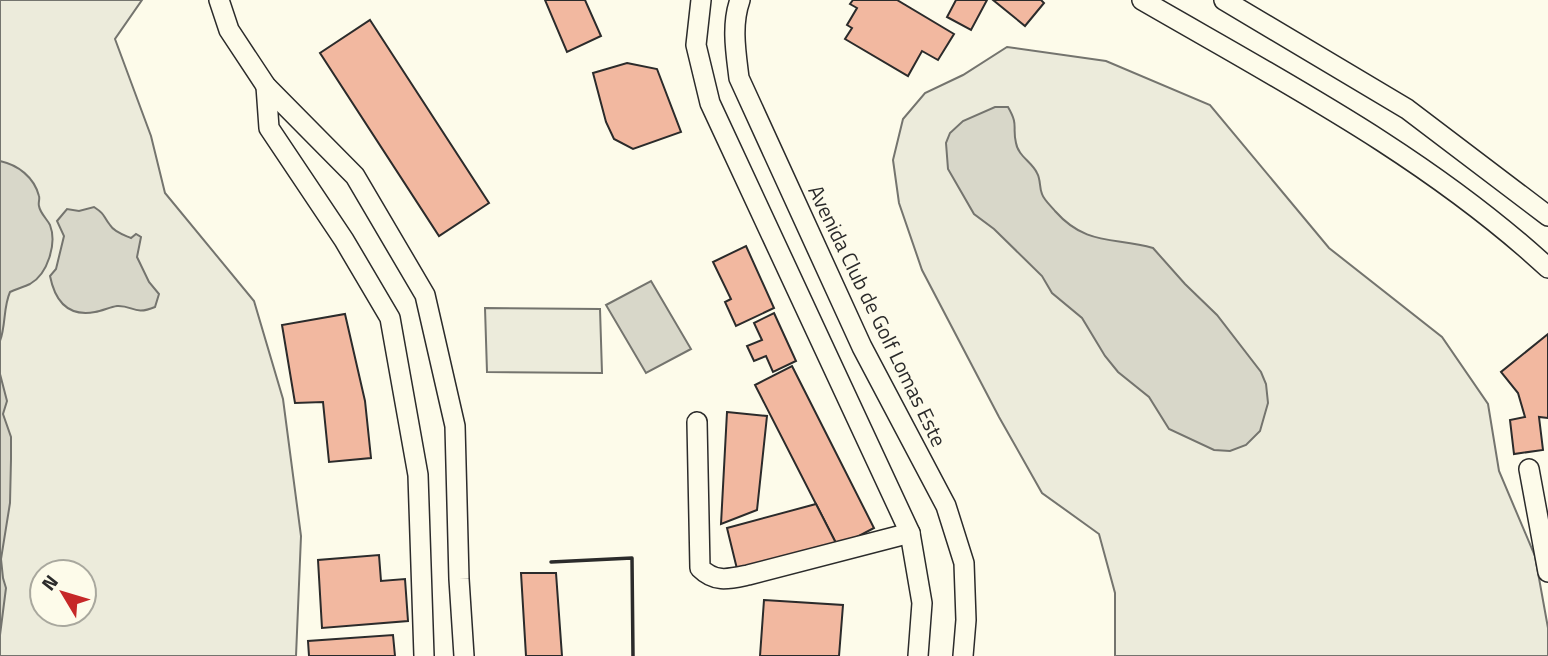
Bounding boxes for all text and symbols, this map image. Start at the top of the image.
street label: Avenida Club de Golf Lomas Este [800,179,955,452]
north arrow [28,558,98,628]
text: N [34,568,65,596]

